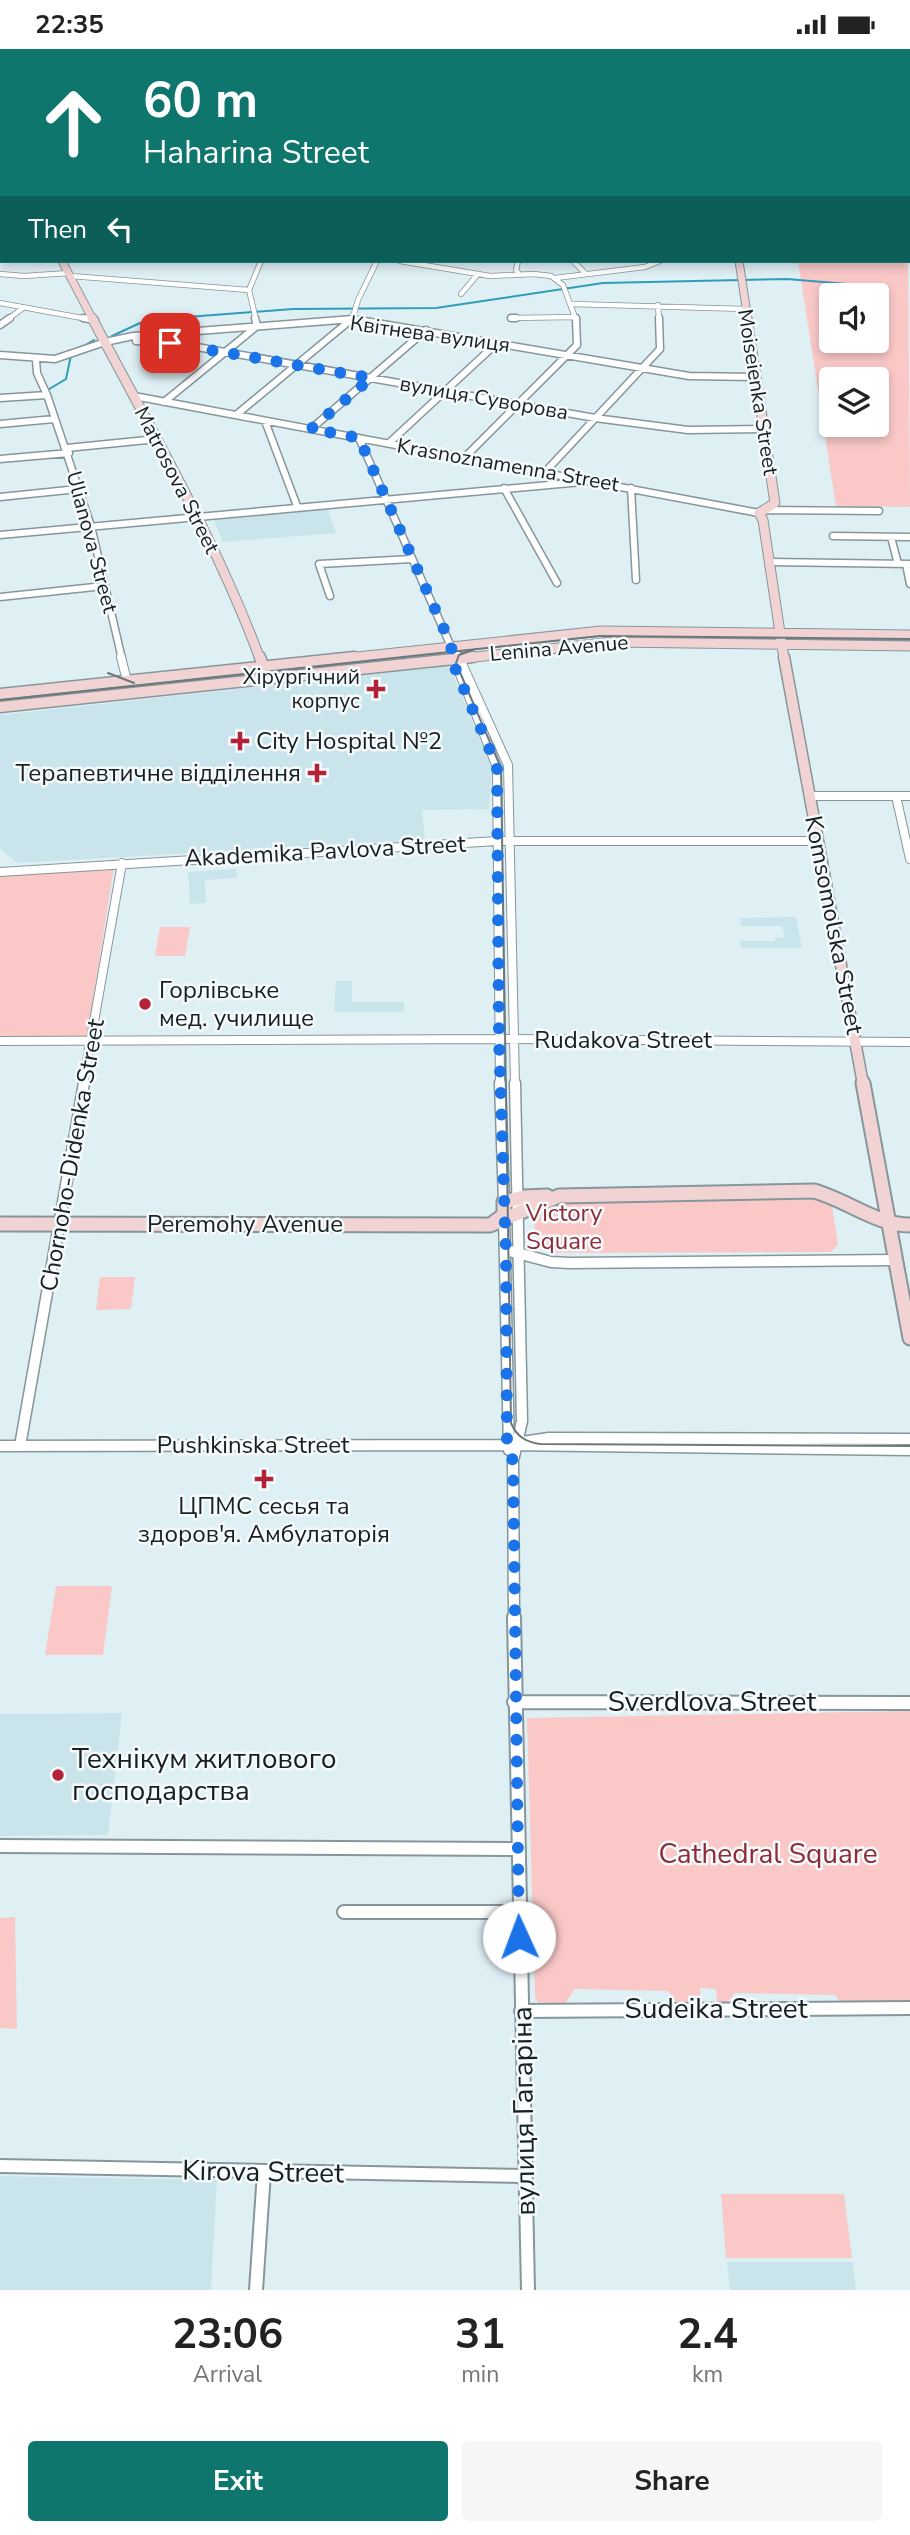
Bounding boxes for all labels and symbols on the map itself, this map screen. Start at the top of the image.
street label: Moiseienka Street [731,307,785,478]
street label: Квітнева вулиця [348,309,512,359]
pin [140,313,200,373]
street label: вулиця Суворова [397,369,571,427]
street label: Matrosova Street [128,402,226,559]
street label: Krasnoznamenna Street [395,432,622,498]
street label: Ulianova Street [60,468,125,616]
street label: Lenina Avenue [488,628,630,668]
place label: Хірургічний корпус [243,663,360,715]
marker: Хірургічний корпус [366,679,386,699]
place label: City Hospital №2 [256,725,442,757]
marker: City Hospital №2 [230,731,250,751]
place label: Терапевтичне відділення [16,757,301,789]
marker: Терапевтичне відділення [307,763,327,783]
street label: Komsomolska Street [797,813,871,1038]
street label: Akademika Pavlova Street [183,828,467,874]
place label: Горлівське мед. училище [159,974,314,1034]
marker: Горлівське мед. училище [137,996,153,1012]
street label: Chornoho-Didenka Street [32,1016,112,1294]
street label: Rudakova Street [534,1024,712,1056]
park label: Victory Square [525,1197,603,1257]
street label: Peremohy Avenue [147,1208,343,1240]
street label: Pushkinska Street [157,1429,350,1461]
marker: ЦПМС сесья та здоров'я. Амбулаторія [254,1469,274,1489]
place label: ЦПМС сесья та здоров'я. Амбулаторія [138,1490,390,1550]
street label: Sverdlova Street [608,1683,816,1721]
place label: Технікум житлового господарства [72,1740,337,1810]
marker: Технікум житлового господарства [50,1767,66,1783]
park label: Cathedral Square [658,1835,878,1873]
position arrow [482,1900,556,1974]
street label: Sudeika Street [625,1990,808,2028]
street label: вулиця Гагаріна [503,2006,545,2216]
street label: Kirova Street [182,2152,344,2192]

